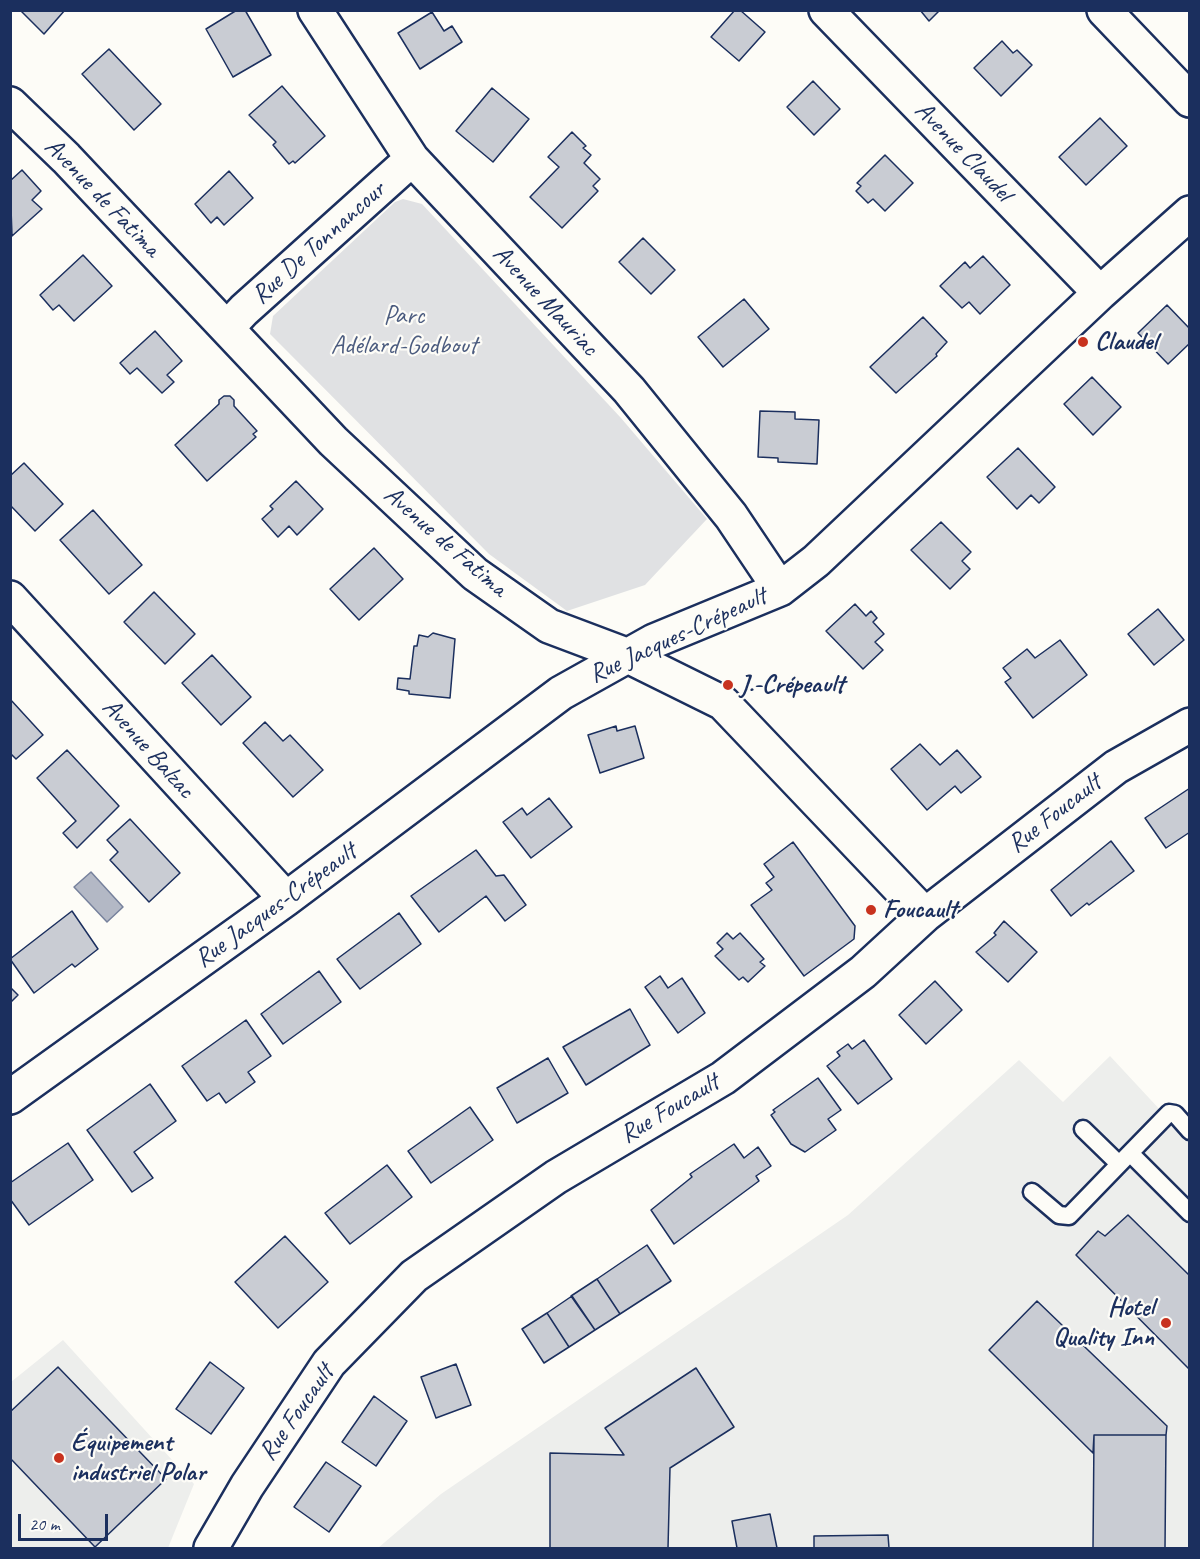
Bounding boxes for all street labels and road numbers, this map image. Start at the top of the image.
street label: Avenue Claudel [908,96,1018,208]
street label: Avenue de Fatima [37,132,167,264]
street label: Rue De Tonnancour [246,175,392,311]
street label: Avenue Mauriac [486,239,604,363]
street label: Avenue de Fatima [377,480,513,604]
street label: Rue Jacques-Crépeault [584,581,772,691]
street label: Avenue Balzac [95,693,201,805]
street label: Rue Foucault [1002,768,1108,860]
street label: Rue Jacques-Crépeault [189,837,363,975]
street label: Rue Foucault [615,1067,725,1151]
street label: Rue Foucault [253,1359,341,1467]

